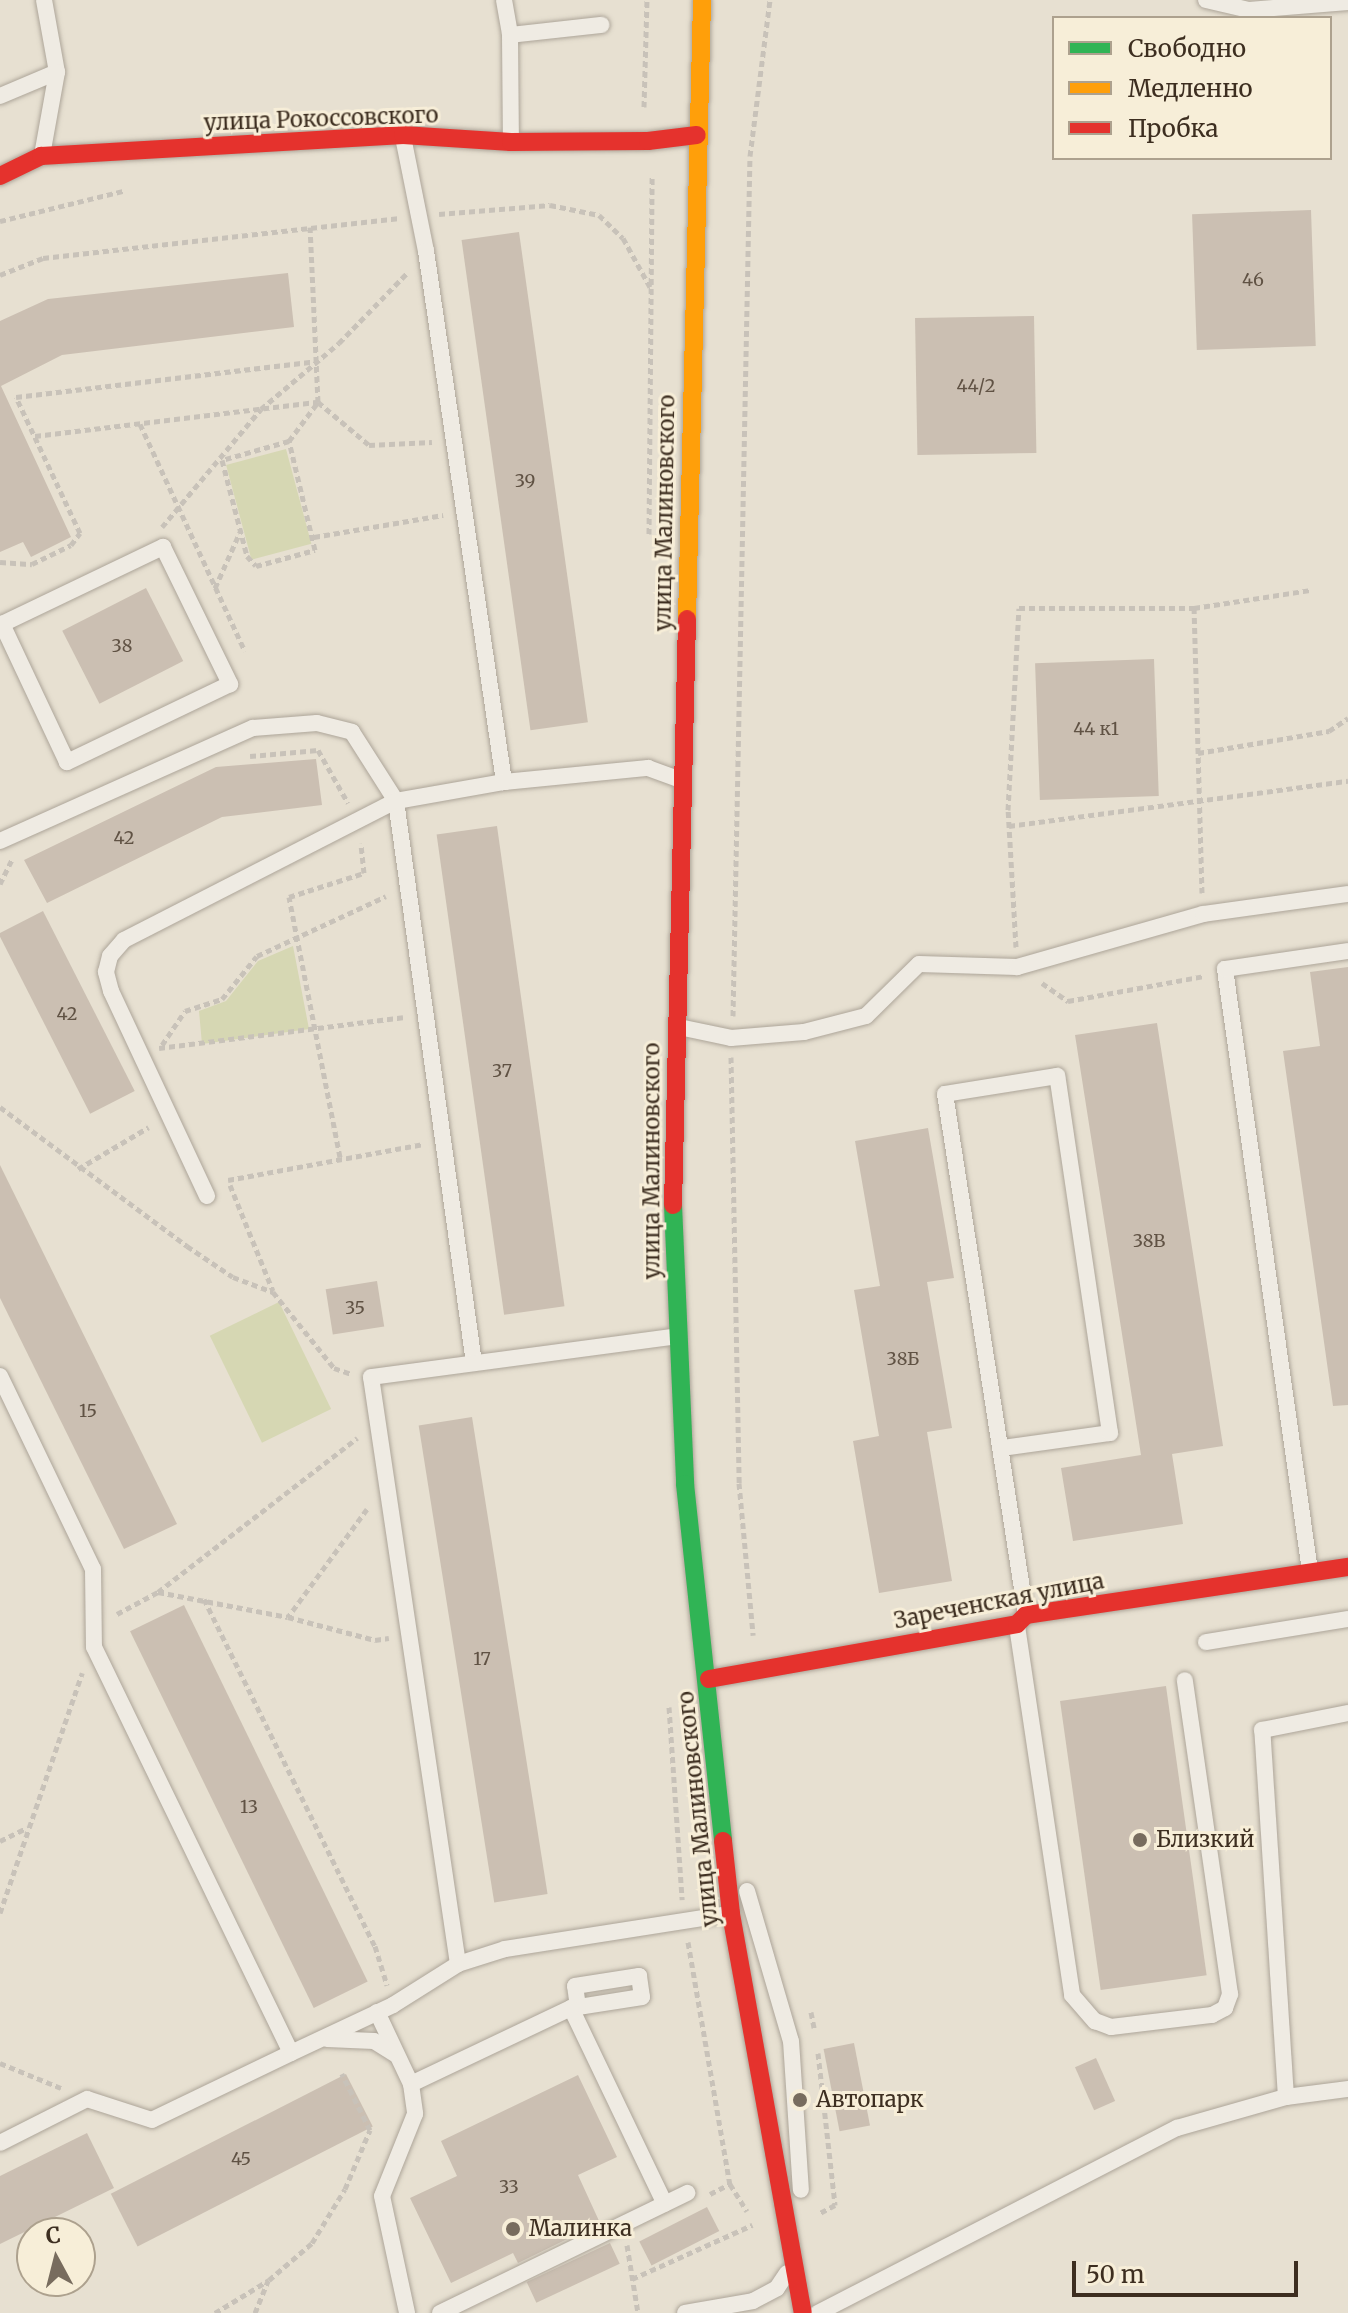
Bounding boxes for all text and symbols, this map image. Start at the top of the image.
legend [1052,16,1332,160]
text: Свободно [1128,33,1246,64]
text: Медленно [1128,73,1252,104]
street label: улица Рокоссовского [203,102,439,136]
text: Пробка [1128,113,1218,144]
house number: 46 [1242,269,1264,291]
house number: 44/2 [956,375,996,397]
street label: улица Малиновского [650,394,680,632]
house number: 39 [515,470,535,492]
house number: 38 [112,635,132,657]
house number: 44 к1 [1073,718,1119,740]
house number: 42 [114,827,134,849]
house number: 42 [57,1003,77,1025]
street label: улица Малиновского [639,1043,665,1279]
house number: 37 [492,1060,512,1082]
house number: 38В [1133,1230,1165,1252]
house number: 35 [345,1297,365,1319]
house number: 38Б [887,1348,919,1370]
house number: 15 [79,1400,97,1422]
street label: Зареченская улица [892,1568,1106,1634]
house number: 17 [473,1648,491,1670]
street label: улица Малиновского [672,1690,724,1928]
house number: 13 [240,1796,258,1818]
place label: Близкий [1156,1827,1254,1853]
marker: Близкий [1131,1831,1149,1849]
place label: Автопарк [816,2087,924,2113]
marker: Автопарк [791,2091,809,2109]
house number: 45 [231,2148,251,2170]
house number: 33 [499,2176,519,2198]
place label: Малинка [529,2216,632,2242]
north arrow [16,2217,96,2297]
text: С [44,2220,62,2250]
marker: Малинка [504,2220,522,2238]
scale bar [1076,2245,1302,2295]
text: 50 m [1086,2259,1145,2290]

